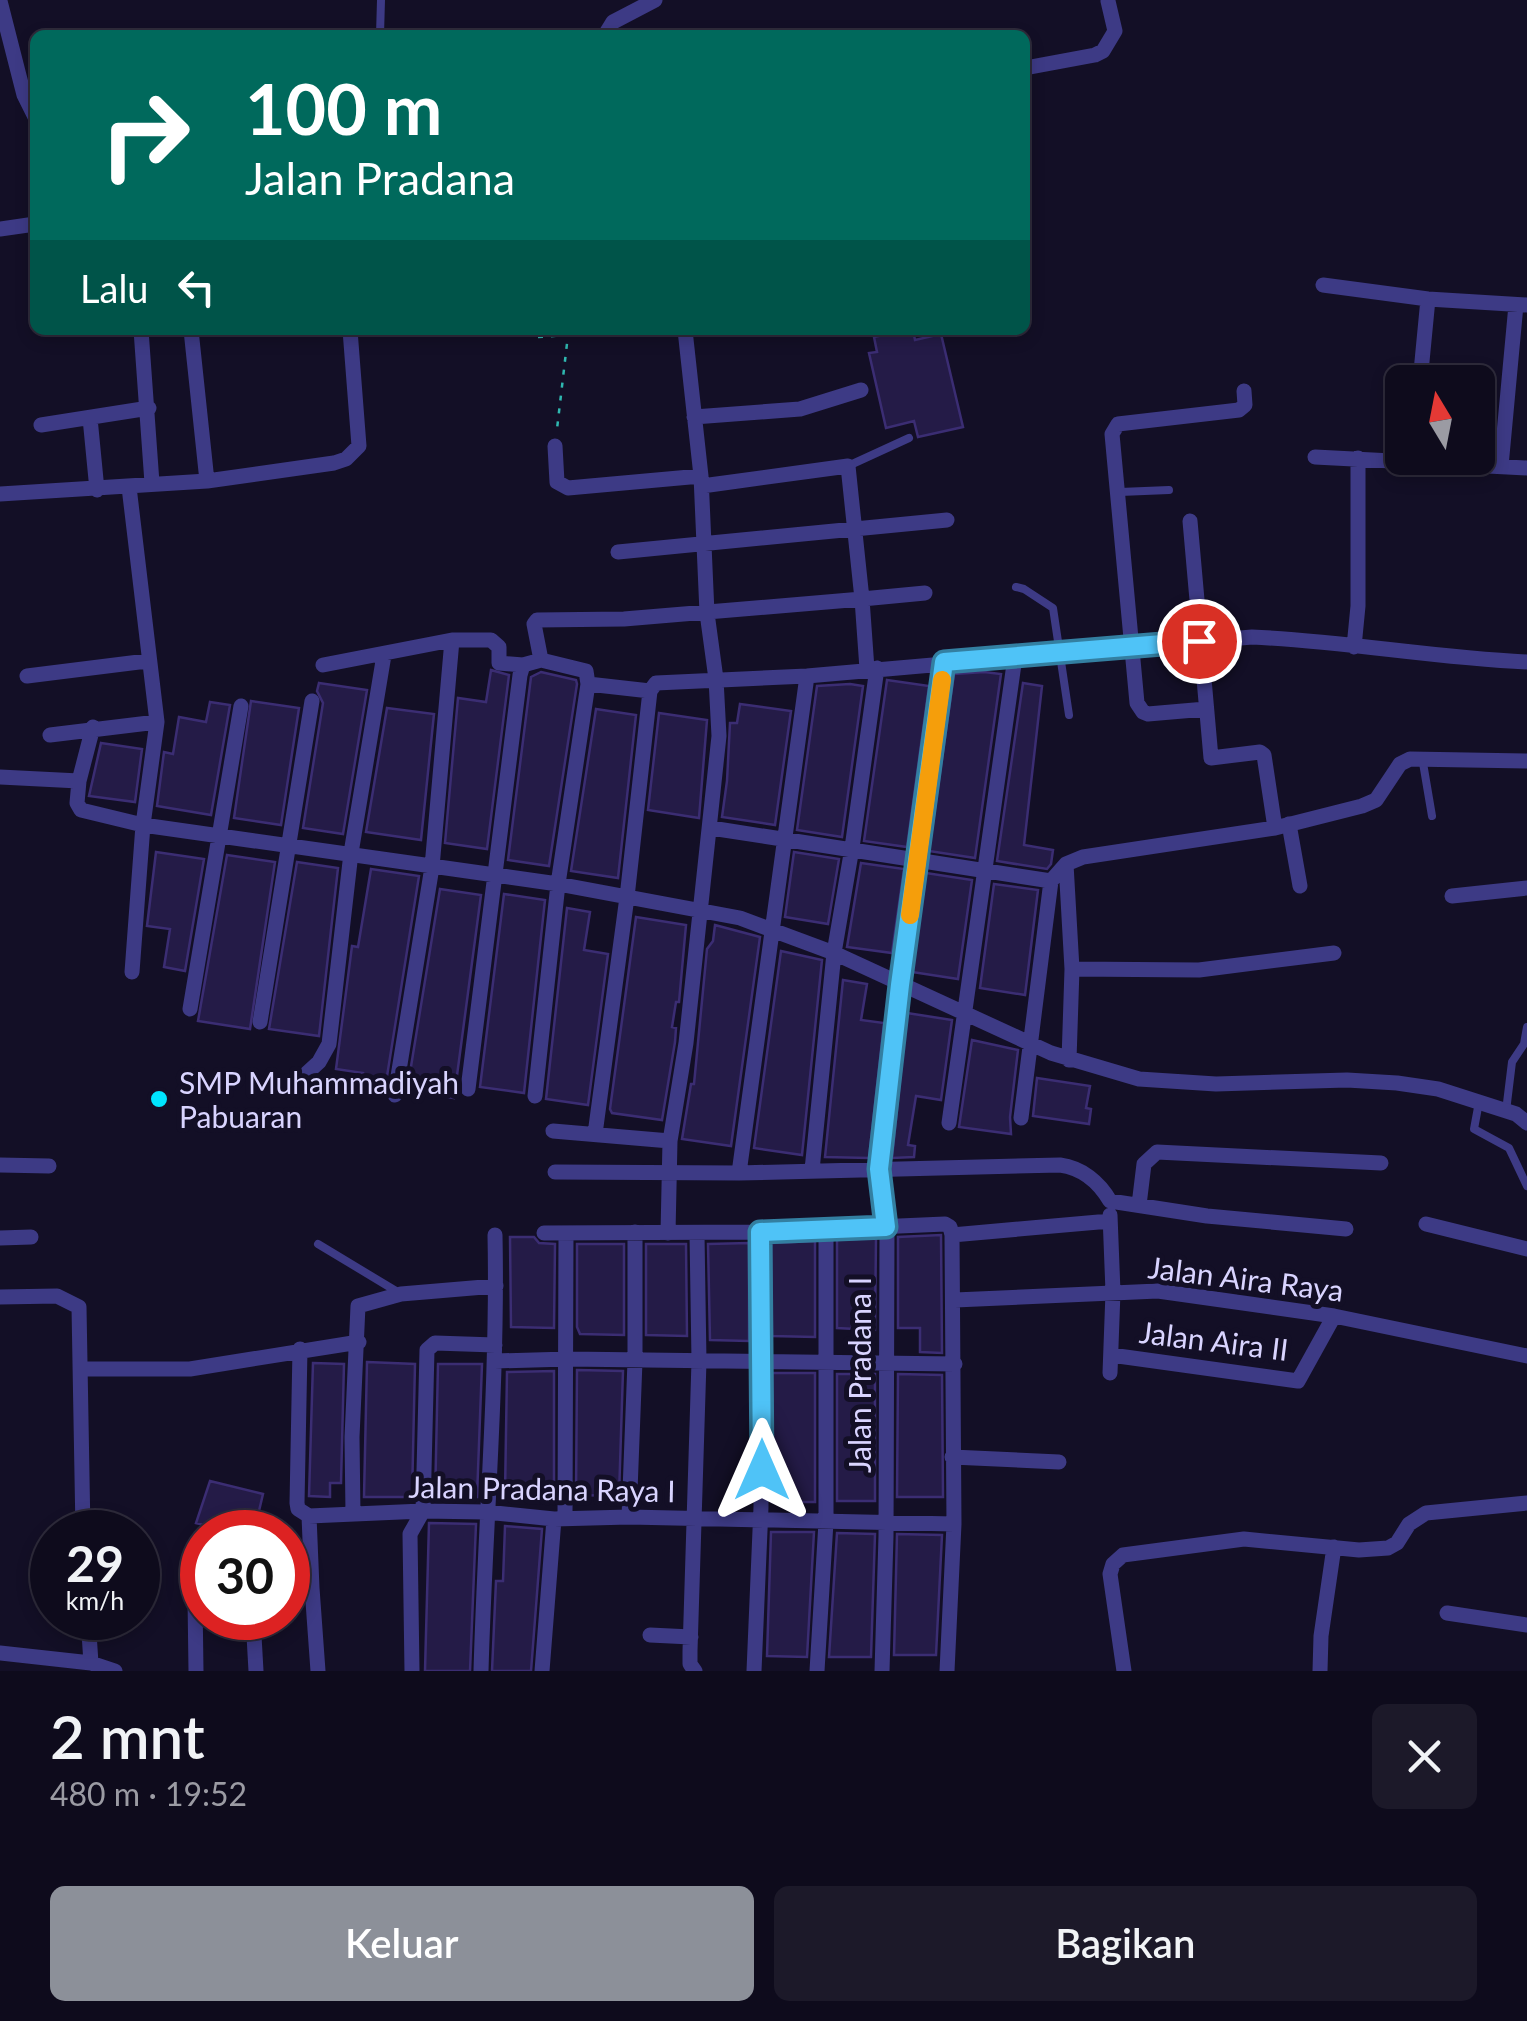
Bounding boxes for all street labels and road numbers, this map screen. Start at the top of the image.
street label: Jalan Aira Raya [1146,1248,1346,1308]
street label: Jalan Pradana I [841,1277,877,1473]
street label: Jalan Aira II [1137,1313,1291,1367]
street label: Jalan Pradana Raya I [408,1468,676,1508]

